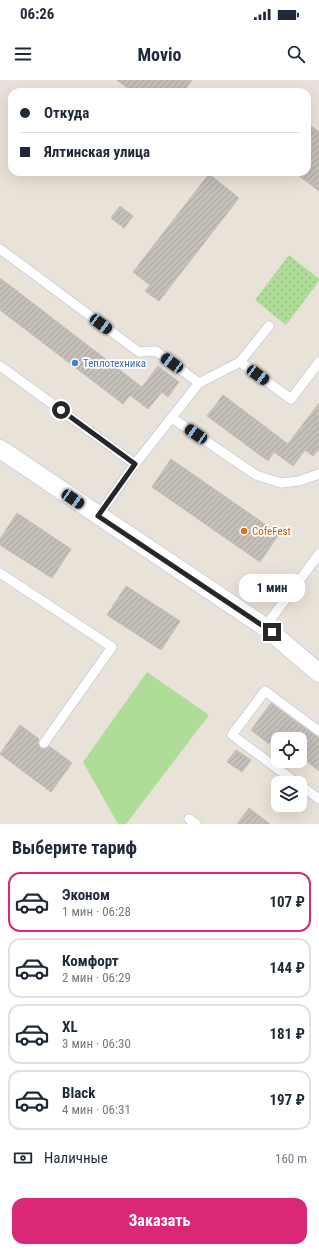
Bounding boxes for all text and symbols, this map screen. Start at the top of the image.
text: 06:26 [20,5,54,23]
icon: menu [12,43,34,65]
icon: search [285,43,307,65]
text: Movio [137,44,182,65]
text: Откуда [44,104,89,122]
text: Ялтинская улица [44,143,150,161]
car [88,312,114,336]
car [159,351,185,375]
place label: Теплотехника [83,357,146,370]
marker: Теплотехника [70,358,80,368]
car [245,363,271,387]
route start [52,401,70,419]
car [183,422,209,446]
car [60,487,86,511]
place label: CofeFest [252,525,291,538]
marker: CofeFest [239,526,249,536]
callout: 1 мин [239,574,305,602]
text: 1 мин [256,580,288,595]
route end [263,623,281,641]
map controls [271,732,307,812]
button: locate [271,732,307,768]
button: layers [271,776,307,812]
text: Выберите тариф [12,837,137,858]
icon: car [14,884,50,920]
text: Эконом [62,886,110,904]
text: 107 ₽ [269,893,305,911]
text: 1 мин · 06:28 [62,904,131,919]
icon: car [14,950,50,986]
text: Комфорт [62,952,119,970]
text: 144 ₽ [269,959,305,977]
text: 2 мин · 06:29 [62,970,131,985]
icon: car [14,1016,50,1052]
text: XL [62,1018,78,1036]
text: 181 ₽ [269,1025,305,1043]
text: 3 мин · 06:30 [62,1036,131,1051]
icon: car [14,1082,50,1118]
text: Black [62,1084,95,1102]
text: 197 ₽ [269,1091,305,1109]
text: 4 мин · 06:31 [62,1102,131,1117]
icon: cash [12,1147,34,1169]
text: Наличные [44,1149,108,1167]
text: 160 m [275,1151,307,1166]
button: Заказать [12,1198,307,1244]

